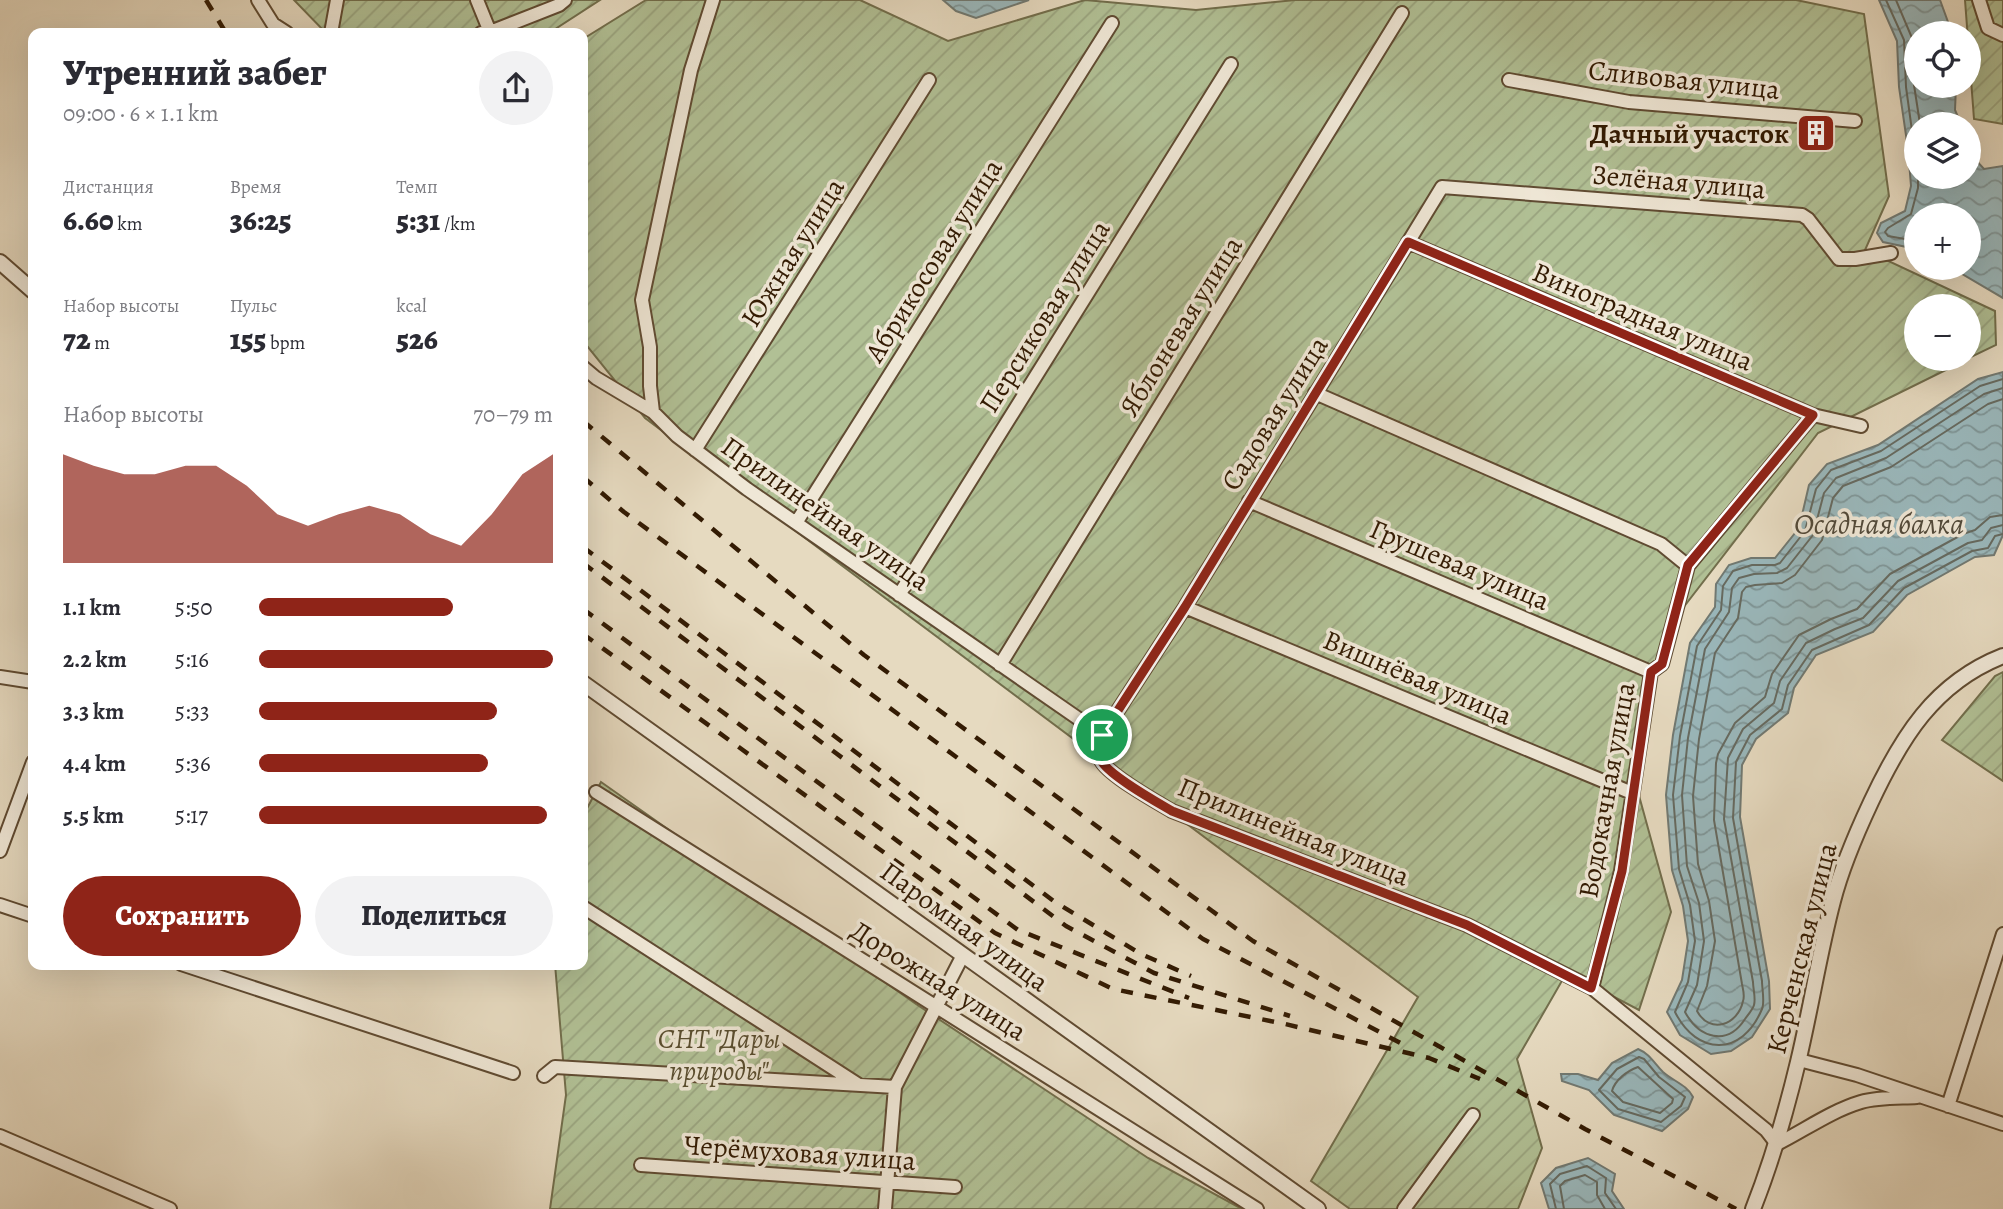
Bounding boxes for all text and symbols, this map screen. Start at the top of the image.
map controls [1904,21,1981,371]
button: locate [1904,21,1981,98]
text: Утренний забег [63,46,327,98]
button: share [479,51,553,125]
street label: Сливовая улица [1586,51,1781,109]
text: 09:00 · 6 × 1.1 km [63,98,219,129]
building icon: Дачный участок [1795,112,1837,154]
button: layers [1904,112,1981,189]
place label: Дачный участок [1590,115,1789,153]
street label: Абрикосовая улица [856,152,1012,370]
street label: Зелёная улица [1591,155,1767,209]
street label: Южная улица [732,171,854,334]
text: Дистанция [63,174,154,200]
text: Время [230,174,281,200]
text: Темп [396,174,438,200]
text: 6.60 [63,200,114,240]
text: 36:25 [230,200,291,240]
text: 5:31 [396,200,440,240]
button: + [1904,203,1981,280]
text: km [114,211,143,237]
text: /km [440,211,476,237]
street label: Персиковая улица [970,213,1119,420]
street label: Яблоневая улица [1110,229,1252,424]
street label: Виноградная улица [1527,253,1759,381]
text: Набор высоты [63,293,179,319]
text: Пульс [230,293,277,319]
text: kcal [396,293,427,319]
button: − [1904,294,1981,371]
text: 72 [63,319,91,359]
text: 155 [230,319,266,359]
text: 526 [396,319,438,359]
street label: Садовая улица [1212,329,1337,498]
text: m [91,330,110,356]
text: bpm [266,330,305,356]
text: Набор высоты [63,399,204,430]
text: 70–79 m [473,399,553,430]
street label: Прилинейная улица [714,428,937,600]
water label: Осадная балка [1794,504,1964,544]
street label: Грушевая улица [1364,510,1556,620]
text: 1.1 km [63,592,121,623]
text: 5:50 [175,592,213,623]
street label: Вишнёвая улица [1317,621,1518,735]
text: 2.2 km [63,644,127,675]
text: 5:16 [175,644,209,675]
street label: Водокачная улица [1569,679,1645,901]
text: 3.3 km [63,696,124,727]
text: 5:33 [175,696,210,727]
pin [1072,705,1132,765]
icon: arrive [1083,716,1121,754]
text: 4.4 km [63,748,126,779]
text: 5:36 [175,748,211,779]
street label: Прилинейная улица [1172,768,1415,896]
text: 5.5 km [63,800,124,831]
text: 5:17 [175,800,208,831]
street label: Керченская улица [1757,839,1847,1058]
street label: Паромная улица [872,853,1056,1001]
button: Сохранить [63,876,301,956]
button: Поделиться [315,876,553,956]
street label: Дорожная улица [843,911,1034,1050]
park label: СНТ "Дары природы" [658,1020,780,1090]
street label: Черёмуховая улица [683,1126,917,1180]

